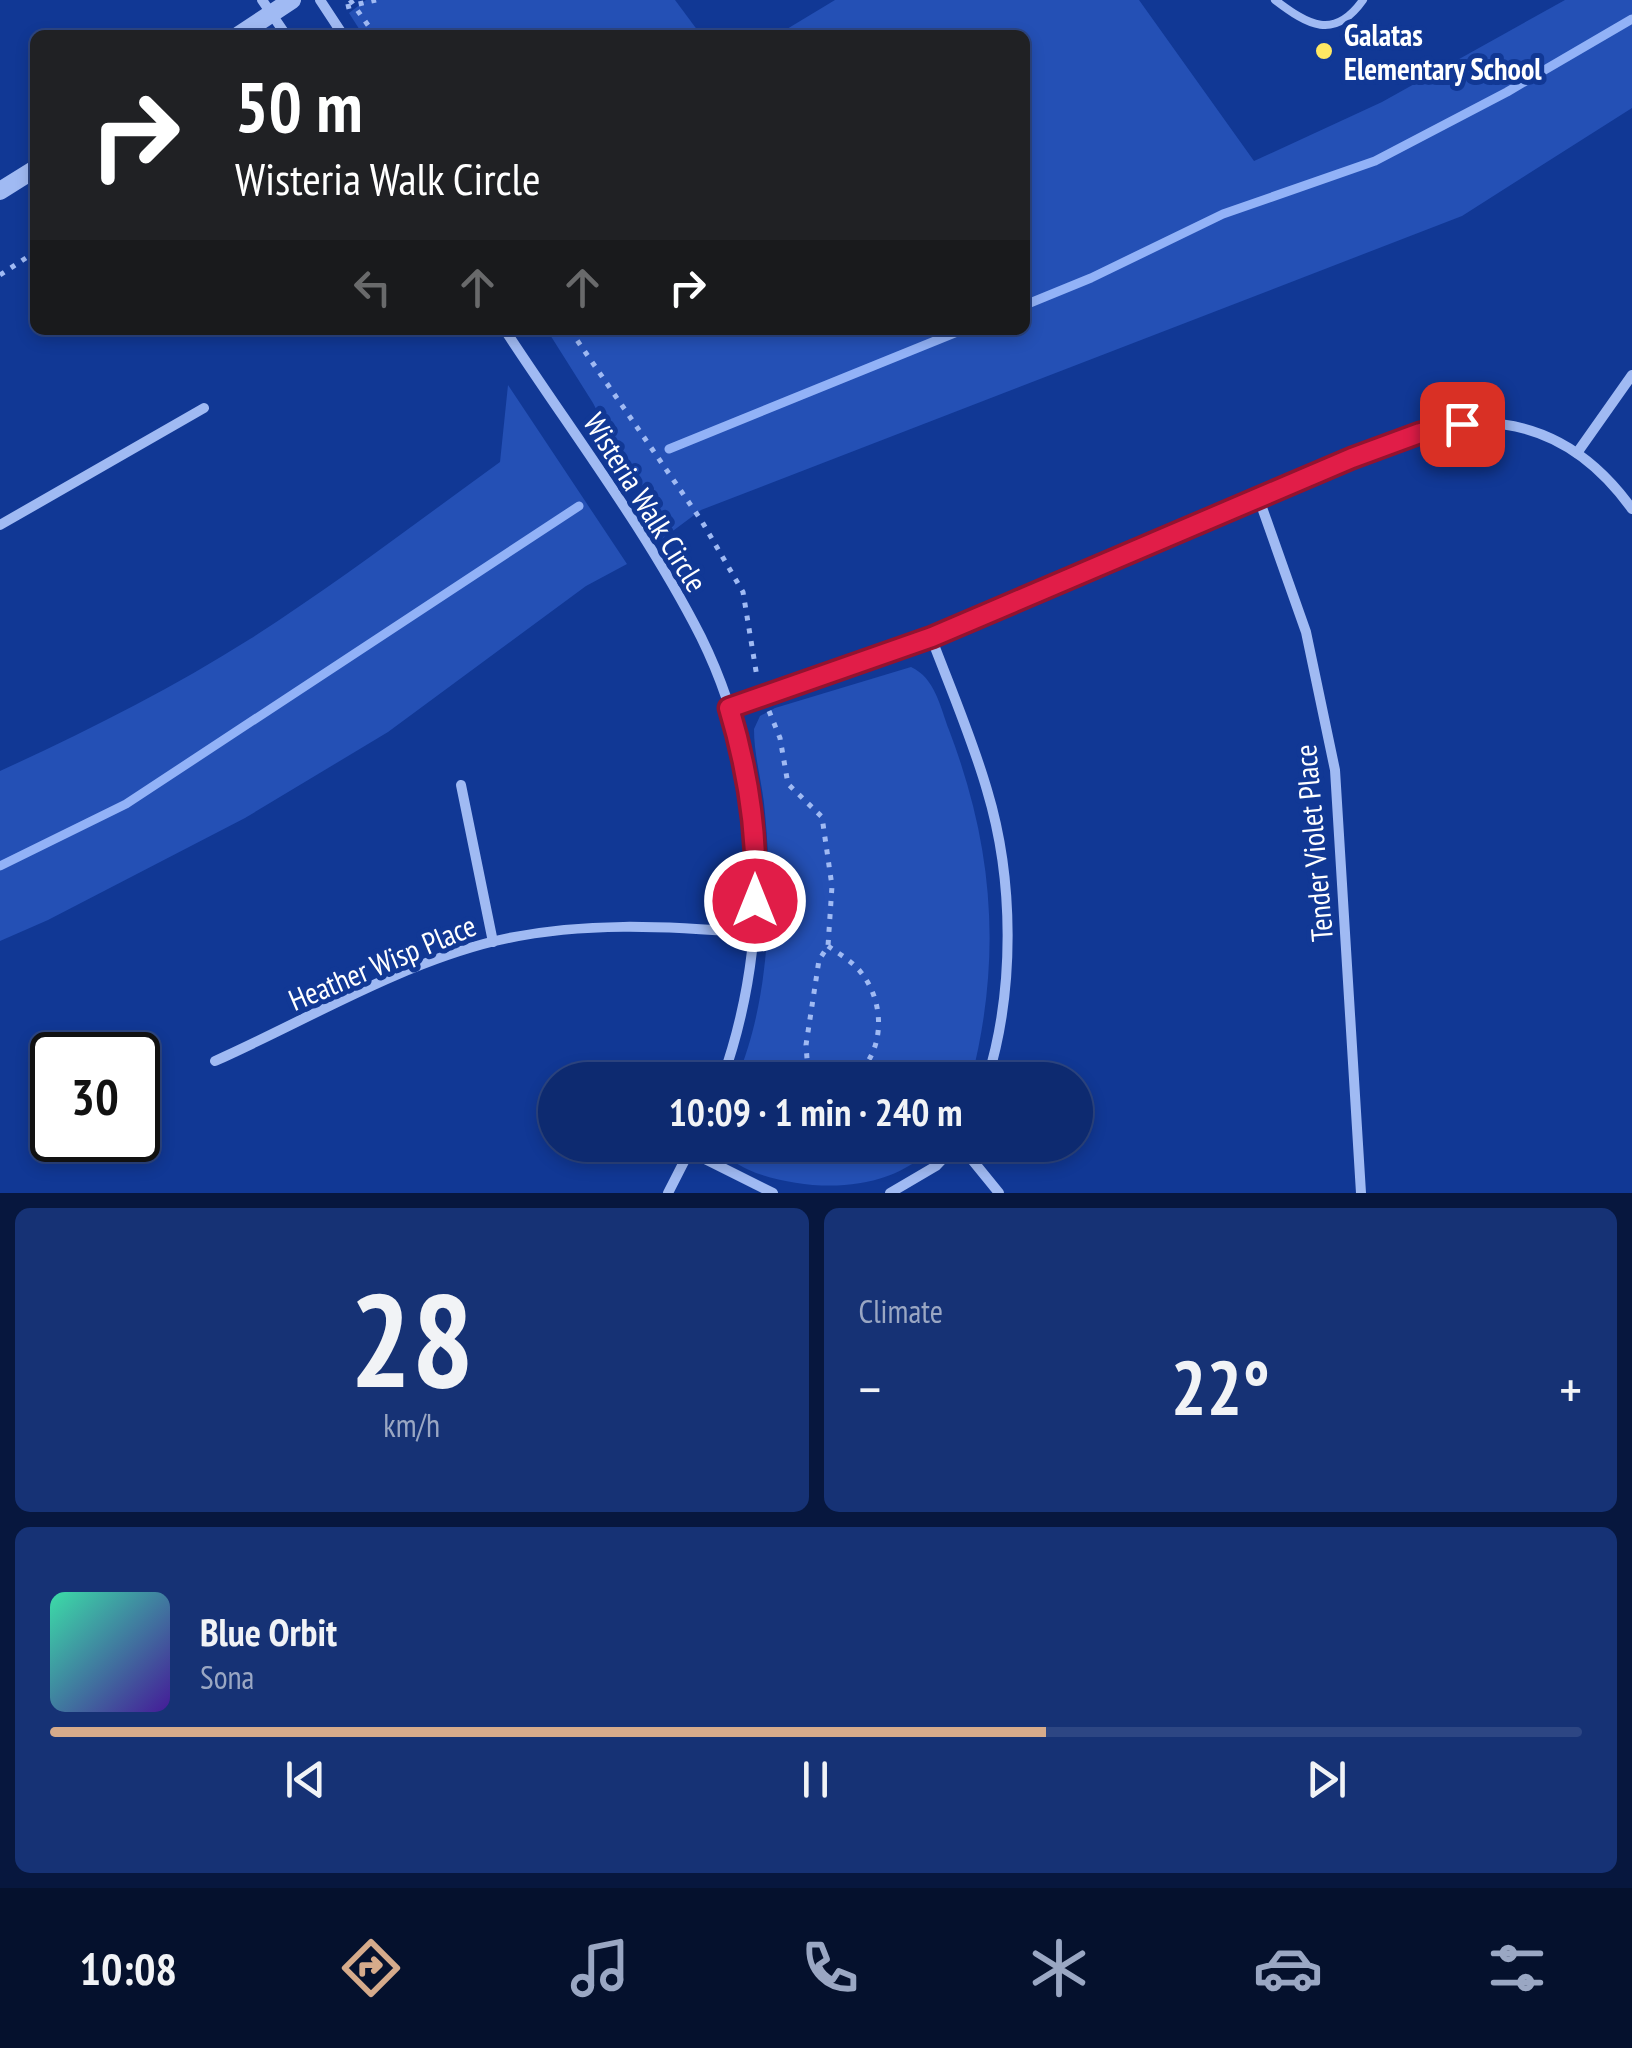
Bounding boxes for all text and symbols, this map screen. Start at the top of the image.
place label: Galatas Elementary School [1344,15,1542,88]
marker: Galatas Elementary School [1313,40,1335,62]
text: 50 m [235,61,363,151]
icon: right [70,70,200,200]
text: Wisteria Walk Circle [235,149,541,207]
icon: left [345,260,400,315]
icon: ahead [450,260,505,315]
icon: ahead [555,260,610,315]
icon: right [660,260,715,315]
pin [1420,382,1505,467]
icon: arrive [1435,397,1490,452]
street label: Wisteria Walk Circle [575,405,717,599]
street label: Tender Violet Place [1285,743,1341,943]
position arrow [703,849,807,953]
street label: Heather Wisp Place [282,905,482,1019]
speed limit sign: 30 [30,1032,160,1162]
text: 10:09 · 1 min · 240 m [669,1087,962,1136]
text: 28 [350,1255,474,1423]
text: Climate [859,1290,943,1332]
text: 22° [1171,1339,1270,1436]
text: − [859,1353,881,1424]
text: + [1559,1353,1582,1424]
text: km/h [383,1404,440,1446]
text: Blue Orbit [200,1607,337,1656]
text: Sona [200,1656,254,1698]
icon: previous [278,1752,333,1807]
icon: pause [788,1752,843,1807]
icon: next [1299,1752,1354,1807]
icon: directions [336,1933,406,2003]
icon: music [565,1933,635,2003]
icon: phone [795,1933,865,2003]
icon: climate [1024,1933,1094,2003]
icon: car [1253,1933,1323,2003]
icon: filters [1482,1933,1552,2003]
text: 10:08 [80,1939,177,1997]

